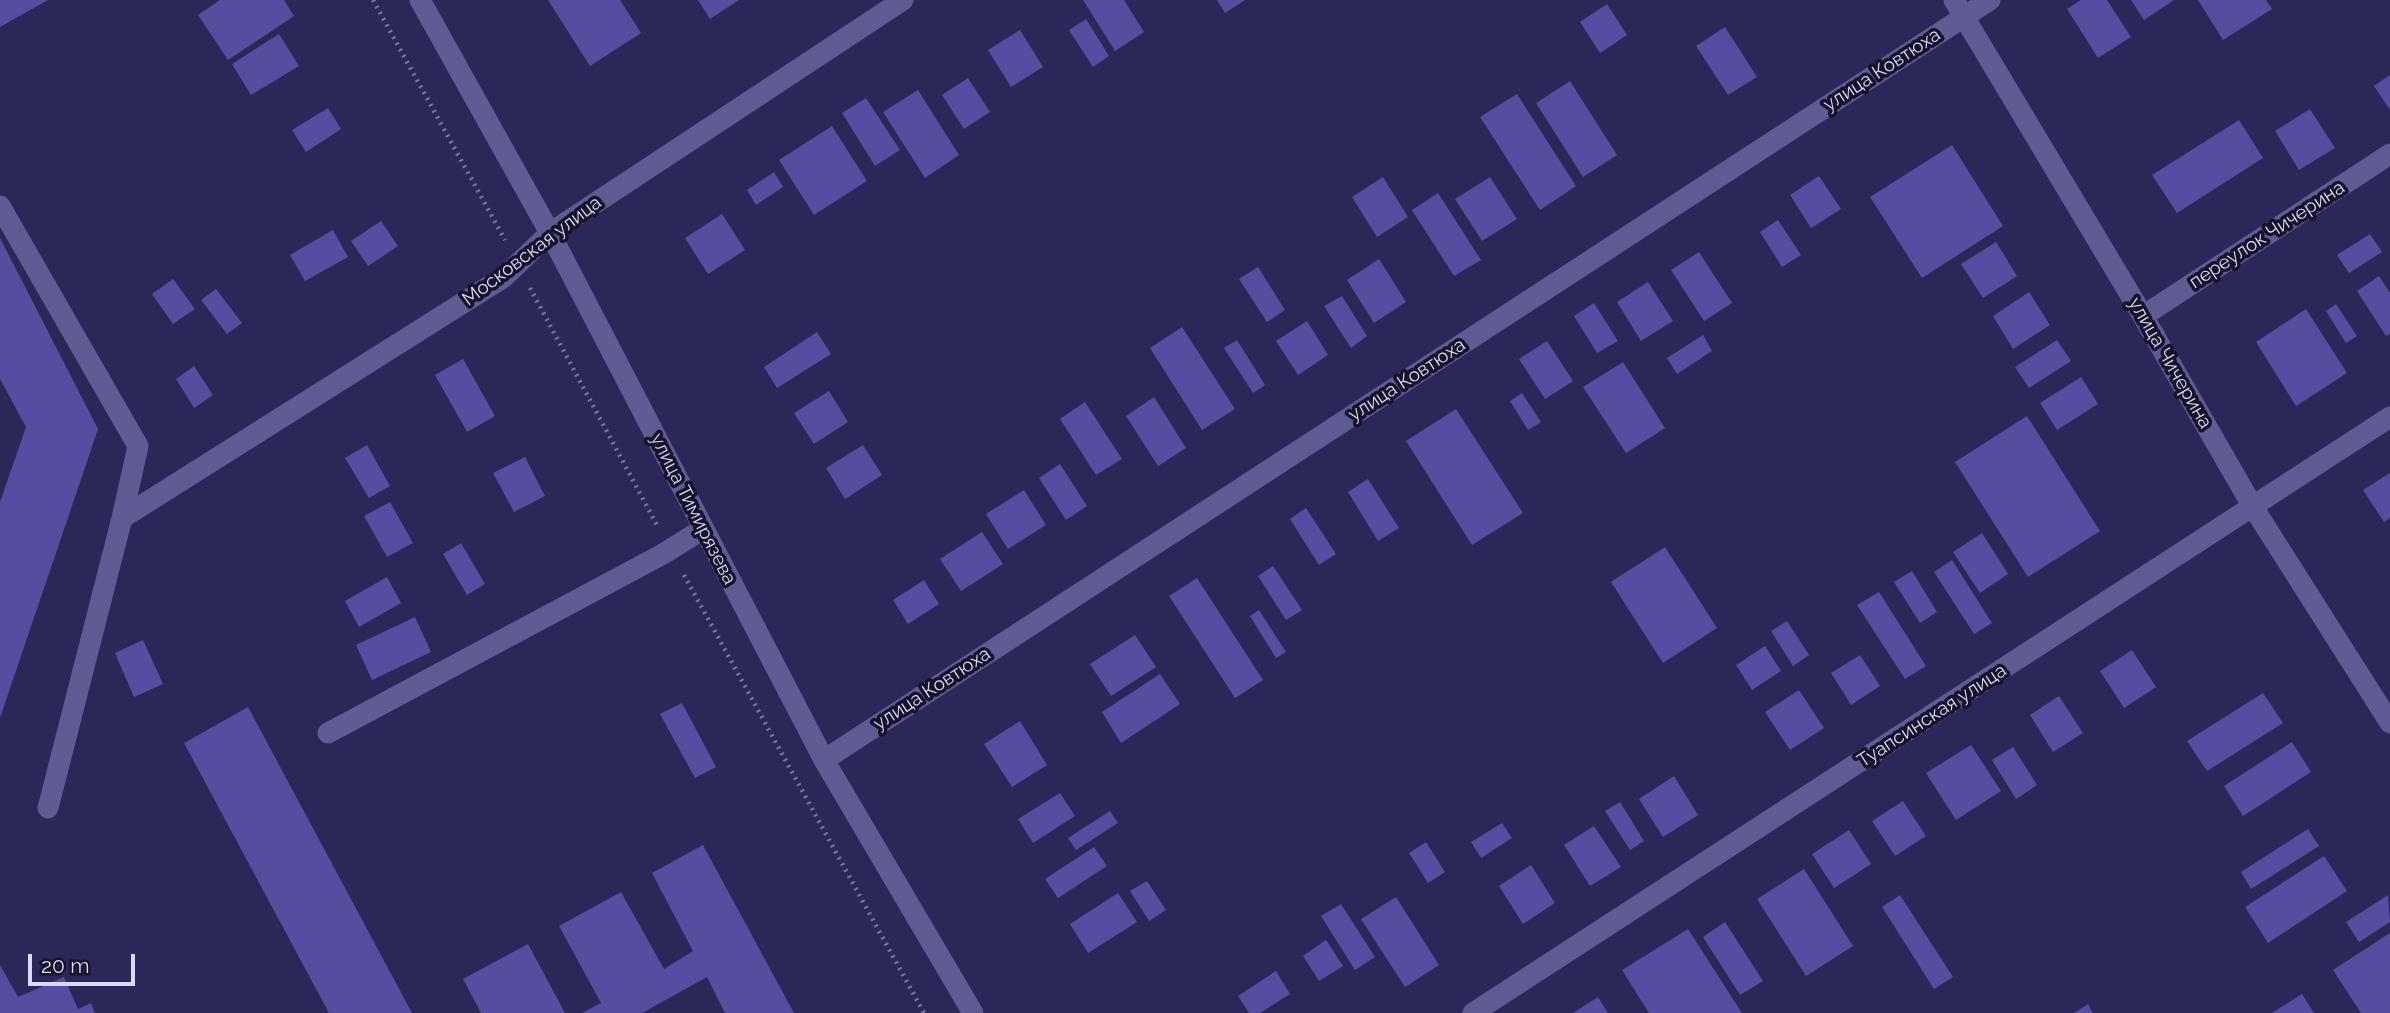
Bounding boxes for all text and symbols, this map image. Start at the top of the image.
street label: улица Ковтюха [1819,24,1945,116]
street label: переулок Чичерина [2185,176,2349,294]
street label: Московская улица [458,191,606,311]
street label: улица Чичерина [2123,293,2217,433]
street label: улица Ковтюха [1344,334,1470,426]
street label: улица Тимирязева [645,430,741,588]
street label: улица Ковтюха [869,643,995,735]
street label: Туапсинская улица [1853,659,2011,773]
scale bar [32,940,138,984]
text: 20 m [41,953,89,978]

